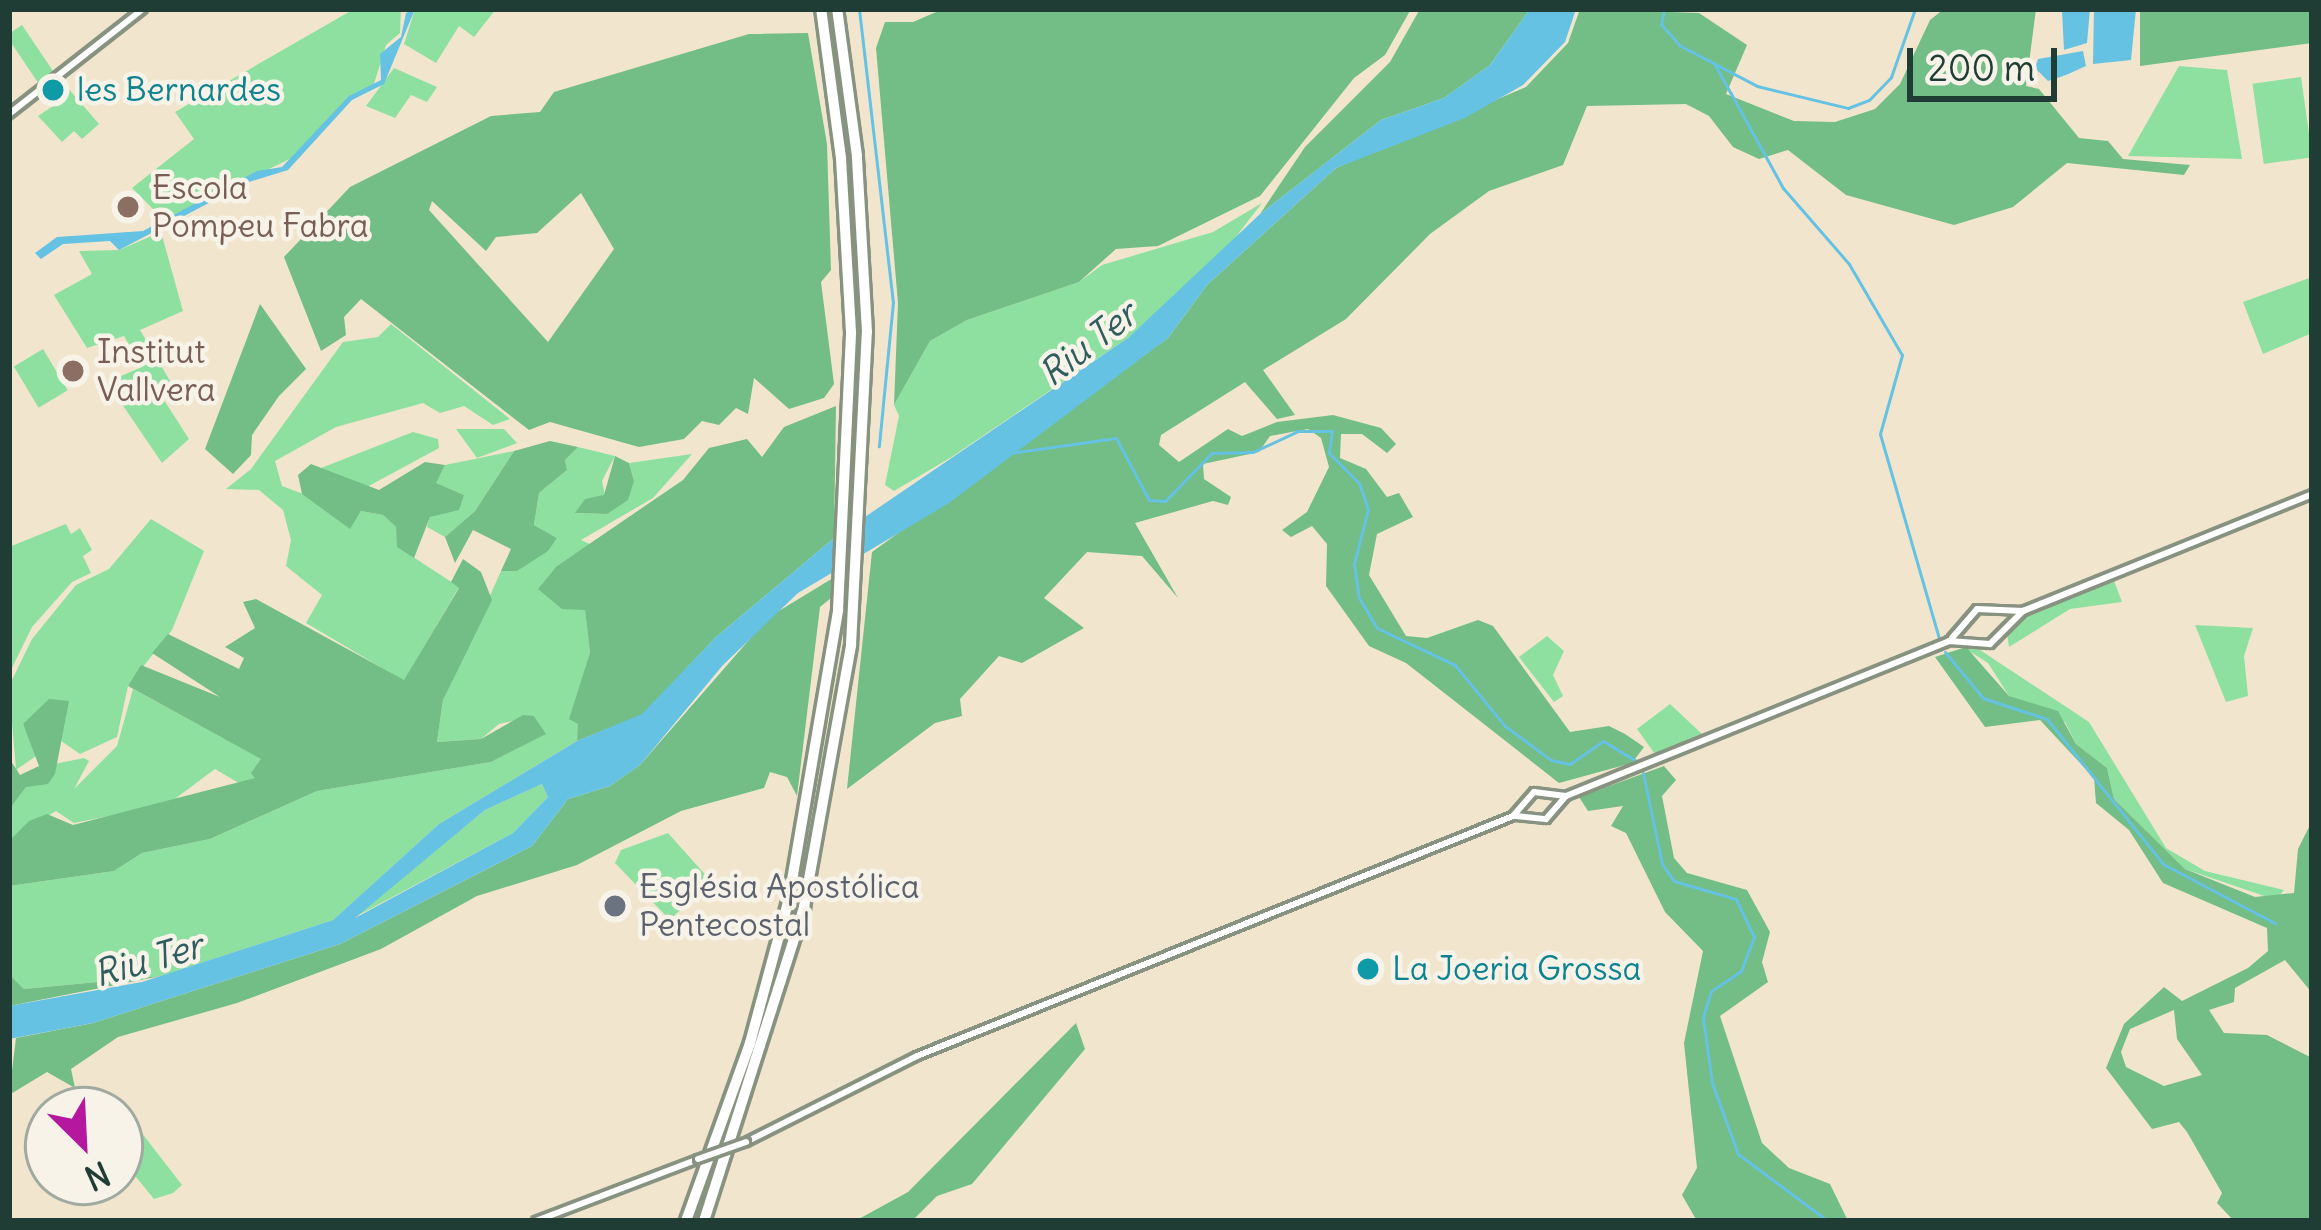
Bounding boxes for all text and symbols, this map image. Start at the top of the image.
scale bar [1913,24,2063,98]
text: 200 m [1928,46,2035,91]
place label: les Bernardes [77,70,281,110]
marker: les Bernardes [40,77,66,103]
place label: Escola Pompeu Fabra [152,168,368,246]
marker: Escola Pompeu Fabra [115,194,141,220]
water label: Riu Ter [1031,293,1145,395]
place label: Institut Vallvera [97,332,216,410]
marker: Institut Vallvera [60,358,86,384]
place label: Església Apostólica Pentecostal [639,867,919,945]
marker: Església Apostólica Pentecostal [602,893,628,919]
water label: Riu Ter [89,924,207,996]
place label: La Joeria Grossa [1392,949,1641,989]
marker: La Joeria Grossa [1355,956,1381,982]
north arrow [24,1086,144,1206]
text: N [78,1152,116,1200]

